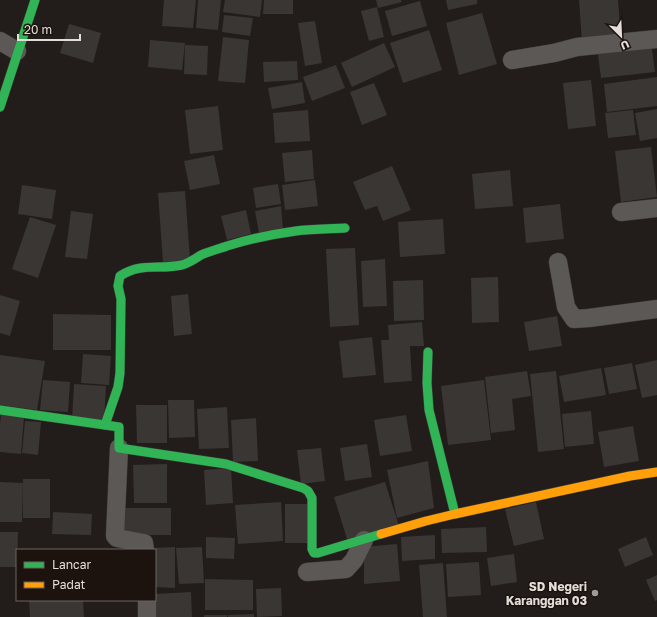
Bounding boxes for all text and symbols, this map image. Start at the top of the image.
scale bar [18,16,80,42]
north arrow [601,16,641,56]
text: 20 m [24,22,52,37]
text: U [619,38,632,53]
legend [16,549,156,601]
text: Lancar [52,557,91,572]
text: Padat [52,577,86,592]
place label: SD Negeri Karanggan 03 [506,579,587,608]
marker: SD Negeri Karanggan 03 [590,588,600,598]

